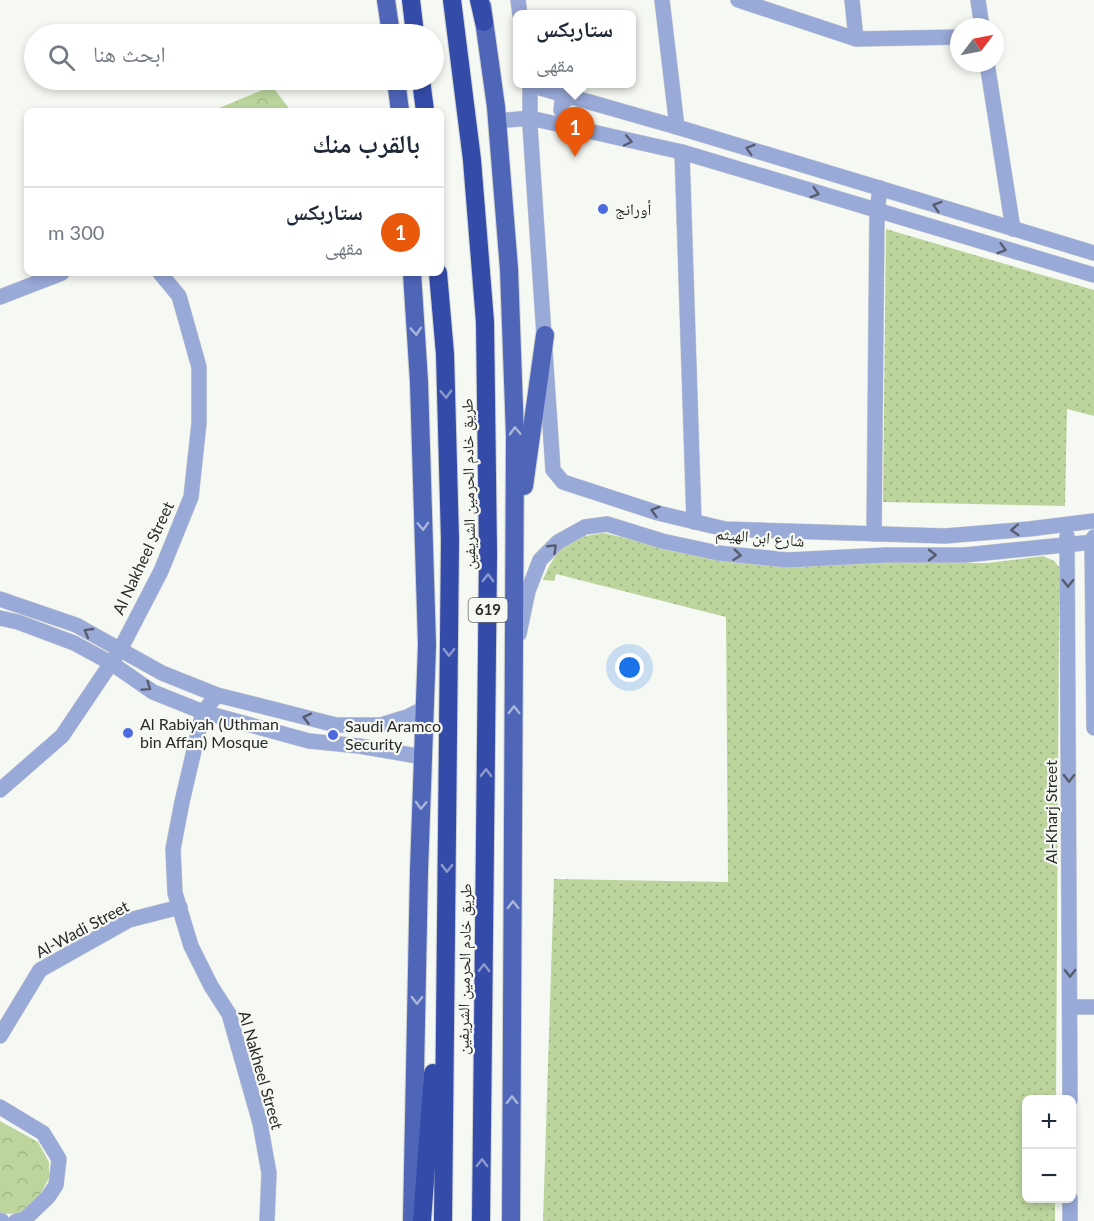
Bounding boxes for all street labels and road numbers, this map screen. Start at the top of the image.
street label: طريق خادم الحرمين الشريفين [457,398,480,570]
street label: Al Nakheel Street [108,498,177,617]
street label: شارع ابن الهيثم [714,523,805,552]
road number: 619 [468,598,508,622]
street label: Al-Kharj Street [1041,760,1060,864]
street label: طريق خادم الحرمين الشريفين [453,883,476,1055]
street label: Al-Wadi Street [32,896,132,961]
street label: Al Nakheel Street [235,1008,288,1132]

